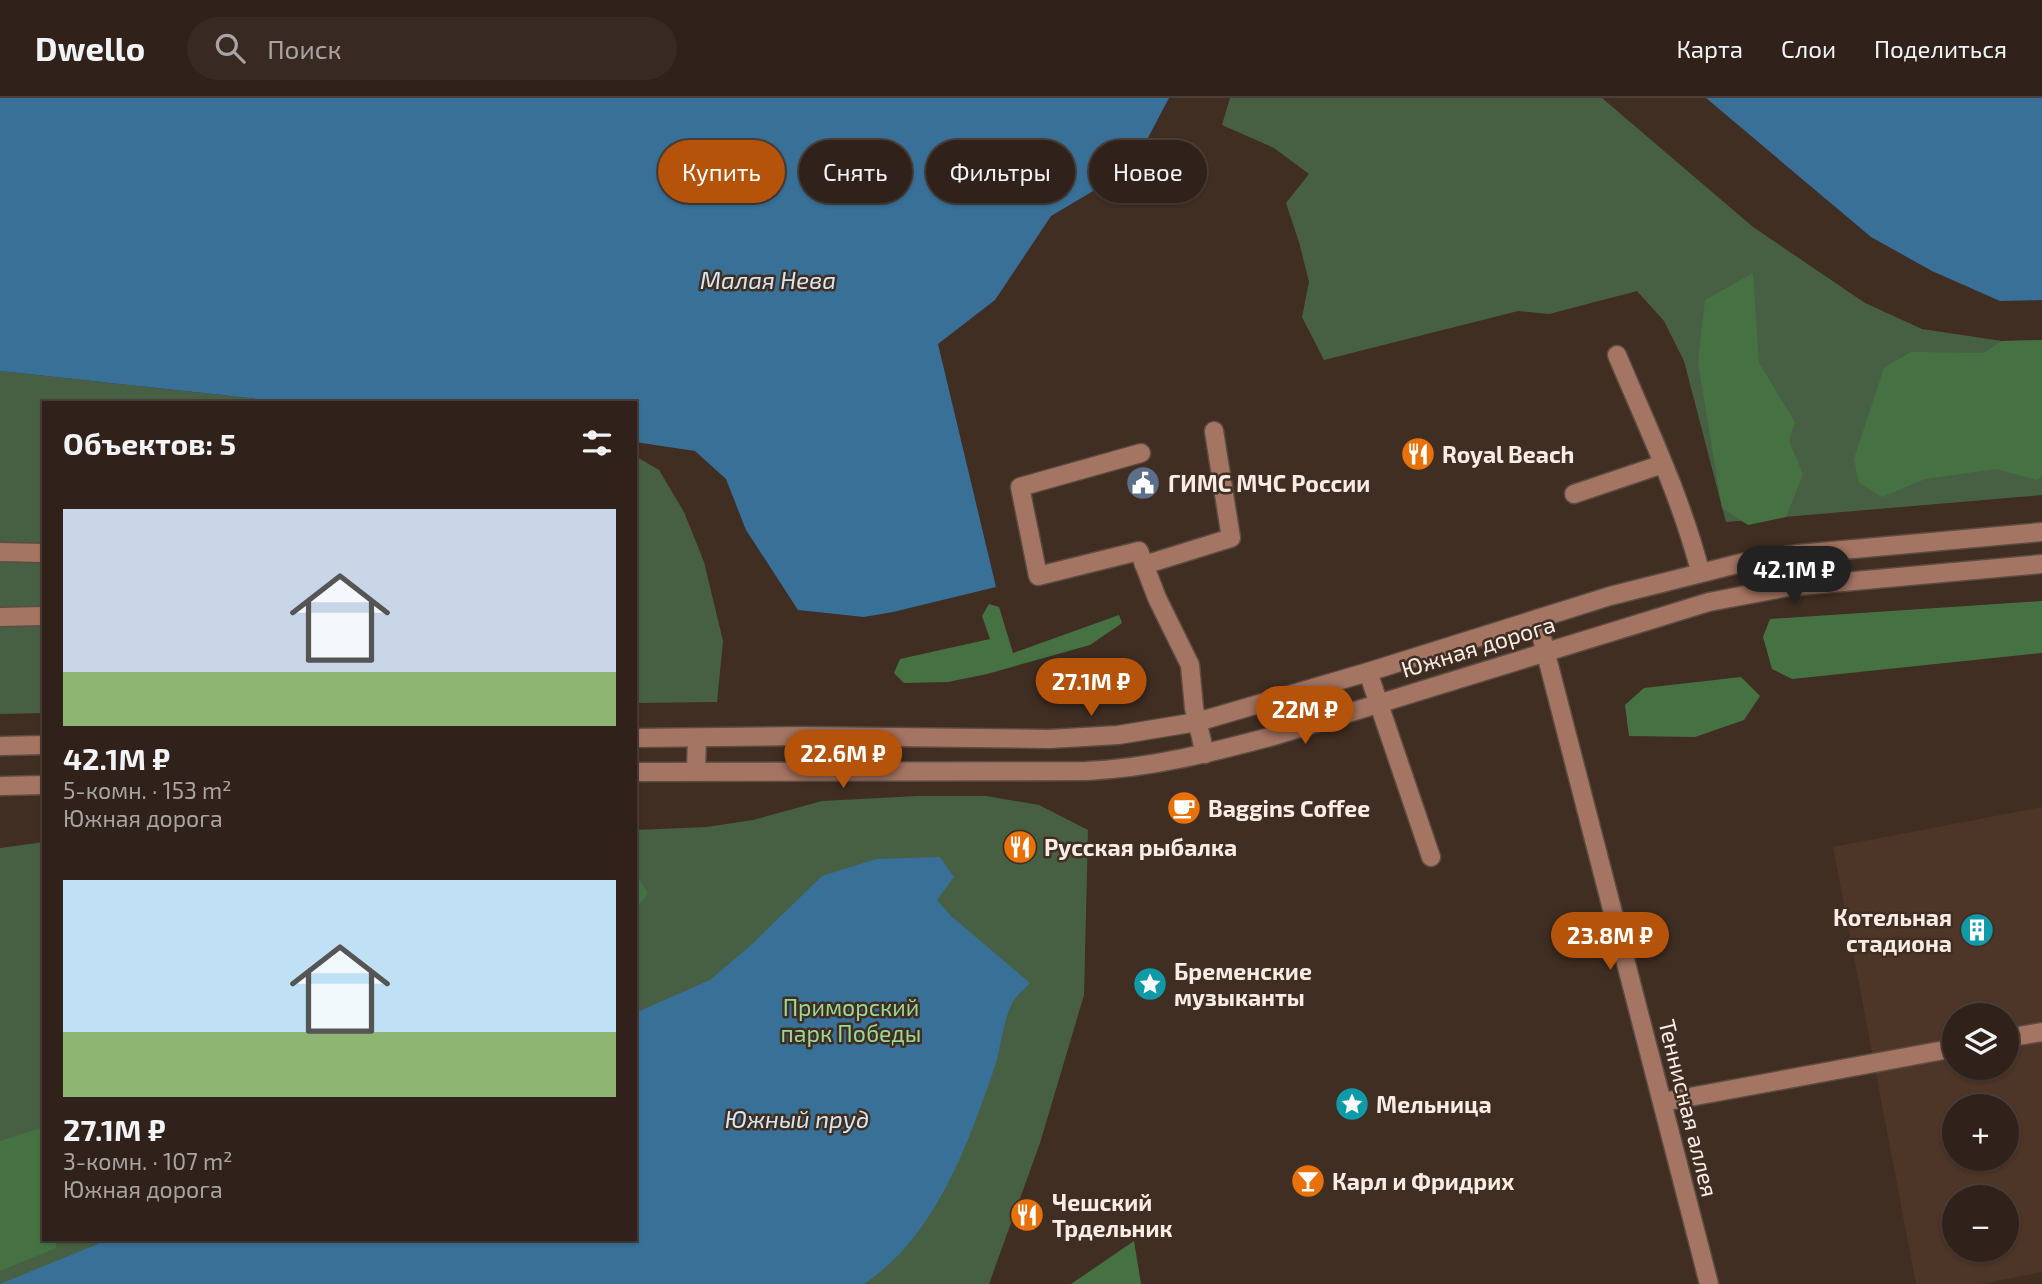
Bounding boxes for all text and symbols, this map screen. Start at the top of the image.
search box [187,17,677,80]
text: Dwello [35,28,145,68]
icon: search [211,29,249,67]
text: Поиск [267,33,341,64]
text: Карта [1676,34,1743,63]
text: Слои [1781,34,1836,63]
text: Поделиться [1874,34,2007,63]
chip: Купить [658,140,785,203]
chip: Снять [799,140,912,203]
chip: Фильтры [926,140,1075,203]
chip: Новое [1089,140,1207,203]
water label: Малая Нева [700,265,836,294]
icon: filters [578,424,616,462]
text: Объектов: 5 [63,425,236,461]
restaurant icon: Royal Beach [1399,435,1437,473]
place label: Royal Beach [1442,440,1574,468]
public building icon: ГИМС МЧС России [1124,464,1162,502]
place label: ГИМС МЧС России [1168,469,1370,497]
pin: 42.1M ₽ [1729,546,1859,606]
icon: home [277,555,403,681]
text: 42.1M ₽ [1753,555,1835,583]
street label: Южная дорога [1398,609,1558,683]
pin: 27.1M ₽ [1026,658,1156,718]
text: 27.1M ₽ [1052,667,1130,695]
pin: 22M ₽ [1256,686,1354,746]
text: 22M ₽ [1272,695,1338,723]
pin: 22.6M ₽ [778,730,908,790]
text: 22.6M ₽ [800,739,886,767]
text: 42.1M ₽ [63,740,170,776]
text: 5-комн. · 153 m² [63,776,232,804]
cafe icon: Baggins Coffee [1165,789,1203,827]
place label: Baggins Coffee [1208,794,1370,822]
text: Южная дорога [63,804,223,832]
restaurant icon: Русская рыбалка [1001,828,1039,866]
place label: Русская рыбалка [1044,833,1237,861]
place label: Котельная стадиона [1833,903,1952,957]
building icon: Котельная стадиона [1958,911,1996,949]
pin: 23.8M ₽ [1545,912,1675,972]
text: 23.8M ₽ [1567,921,1653,949]
icon: home [277,926,403,1052]
place label: Бременские музыканты [1174,957,1312,1011]
place icon: Бременские музыканты [1131,965,1169,1003]
park label: Приморский парк Победы [781,993,921,1047]
map controls [1942,1003,2019,1262]
button: layers [1942,1003,2019,1080]
street label: Теннисная аллея [1653,1016,1725,1200]
place icon: Мельница [1333,1085,1371,1123]
place label: Мельница [1376,1090,1492,1118]
button: + [1942,1094,2019,1171]
water label: Южный пруд [725,1104,869,1133]
text: 27.1M ₽ [63,1111,166,1147]
text: 3-комн. · 107 m² [63,1147,233,1175]
bar icon: Карл и Фридрих [1289,1162,1327,1200]
place label: Карл и Фридрих [1332,1167,1514,1195]
text: Южная дорога [63,1175,223,1203]
button: − [1942,1185,2019,1262]
place label: Чешский Трдельник [1052,1188,1173,1242]
restaurant icon: Чешский Трдельник [1008,1196,1046,1234]

